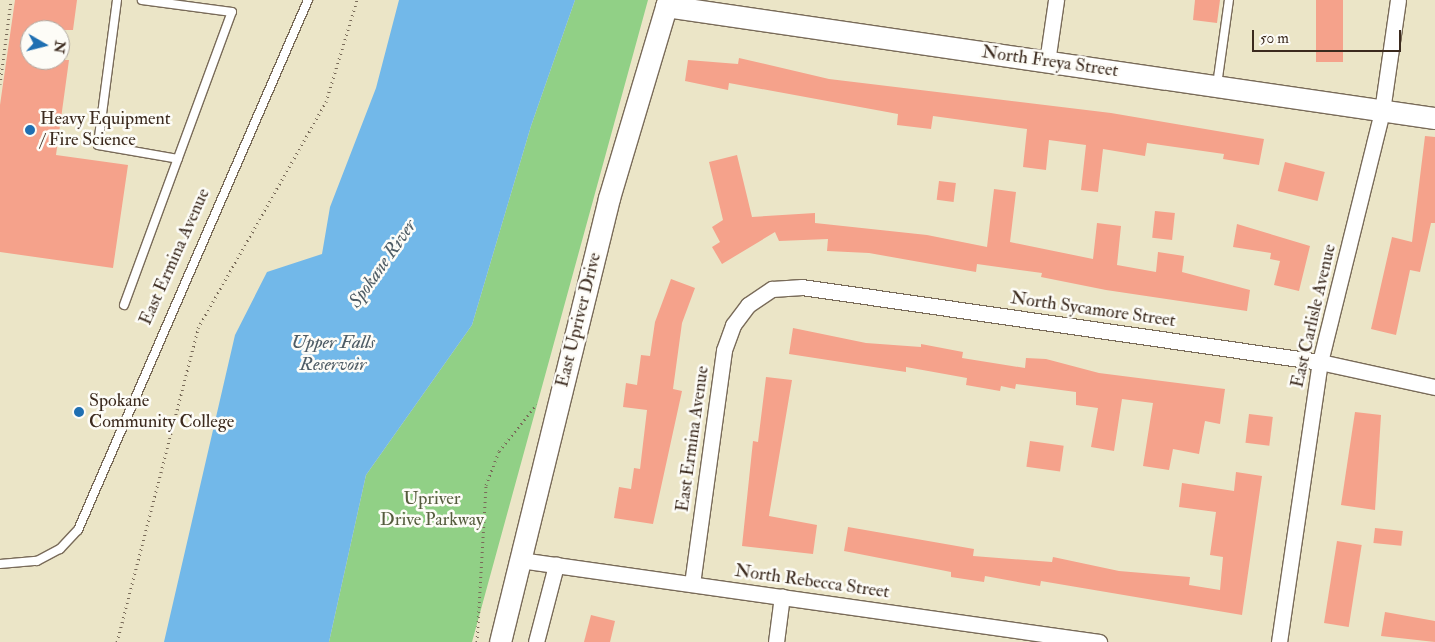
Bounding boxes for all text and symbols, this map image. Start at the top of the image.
north arrow [20,20,70,70]
scale bar [1255,20,1404,52]
text: 50 m [1260,29,1289,48]
text: N [50,40,69,54]
street label: North Freya Street [980,42,1120,82]
place label: Heavy Equipment / Fire Science [40,109,171,152]
marker: Heavy Equipment / Fire Science [24,124,36,136]
street label: East Ermina Avenue [135,185,215,329]
water label: Spokane River [344,216,422,312]
street label: East Carlisle Avenue [1287,242,1341,390]
street label: East Upriver Drive [552,250,606,390]
street label: North Sycamore Street [1009,288,1177,332]
water label: Upper Falls Reservoir [291,332,375,376]
street label: East Ermina Avenue [672,365,714,513]
place label: Spokane Community College [89,391,234,434]
marker: Spokane Community College [73,406,85,418]
park label: Upriver Drive Parkway [380,489,484,532]
street label: North Rebecca Street [733,560,891,604]

